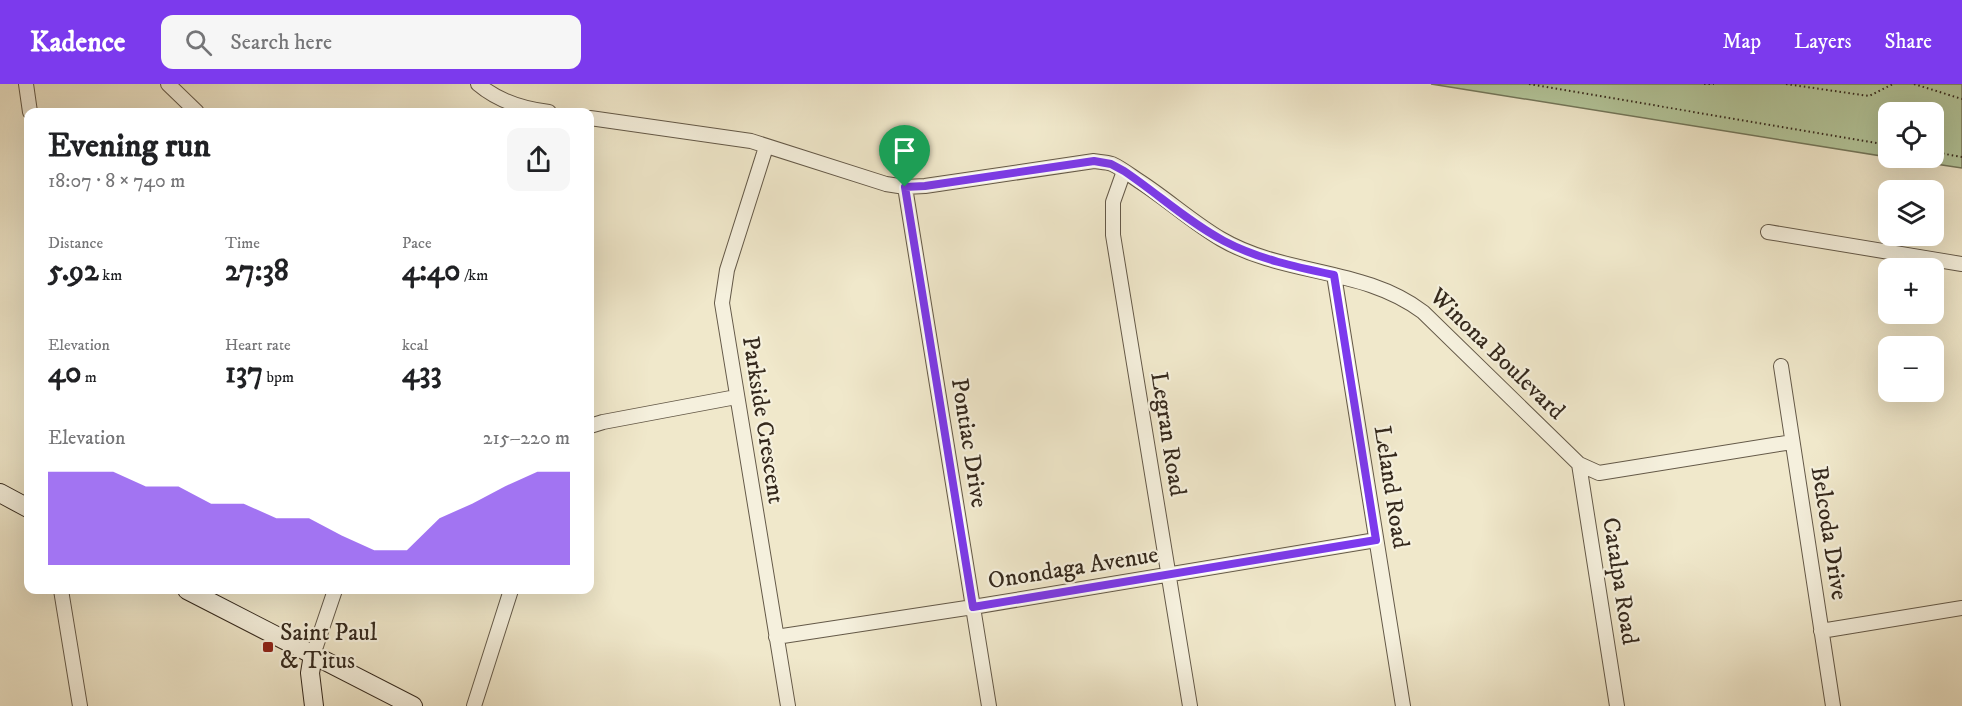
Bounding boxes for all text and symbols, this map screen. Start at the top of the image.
search box [161,15,581,69]
text: Kadence [30,25,125,60]
icon: search [182,26,215,59]
text: Search here [230,29,332,56]
text: Map [1722,29,1761,55]
text: Layers [1794,29,1852,55]
text: Share [1885,29,1932,55]
map controls [1878,102,1944,402]
button: locate [1878,102,1944,168]
pin [879,125,930,187]
text: Evening run [48,126,210,167]
button: share [507,128,570,191]
icon: arrive [888,134,921,167]
text: 18:07 · 8 × 740 m [48,169,185,194]
button: layers [1878,180,1944,246]
text: Distance [48,233,103,253]
text: Time [225,233,260,253]
text: Pace [402,233,432,253]
text: 5.92 [48,253,99,290]
text: 27:38 [225,253,289,290]
text: 4:40 [402,253,461,290]
button: + [1878,258,1944,324]
text: km [99,265,122,285]
text: /km [461,265,488,285]
street label: Winona Boulevard [1422,281,1571,426]
street label: Parkside Crescent [735,334,791,506]
text: Elevation [48,335,110,355]
text: Heart rate [225,335,291,355]
text: kcal [402,335,428,355]
button: − [1878,336,1944,402]
text: 40 [48,355,81,392]
text: 137 [225,355,263,392]
text: 433 [402,355,442,392]
text: m [81,367,97,387]
text: bpm [263,367,294,387]
street label: Legran Road [1143,370,1193,498]
street label: Pontiac Drive [944,376,994,510]
street label: Leland Road [1366,423,1416,551]
text: Elevation [48,426,125,451]
text: 215–220 m [483,426,570,451]
street label: Belcoda Drive [1804,464,1854,602]
street label: Catalpa Road [1595,515,1645,647]
street label: Onondaga Avenue [986,540,1160,596]
place label: Saint Paul & Titus [280,618,378,676]
marker: Saint Paul & Titus [261,640,275,654]

